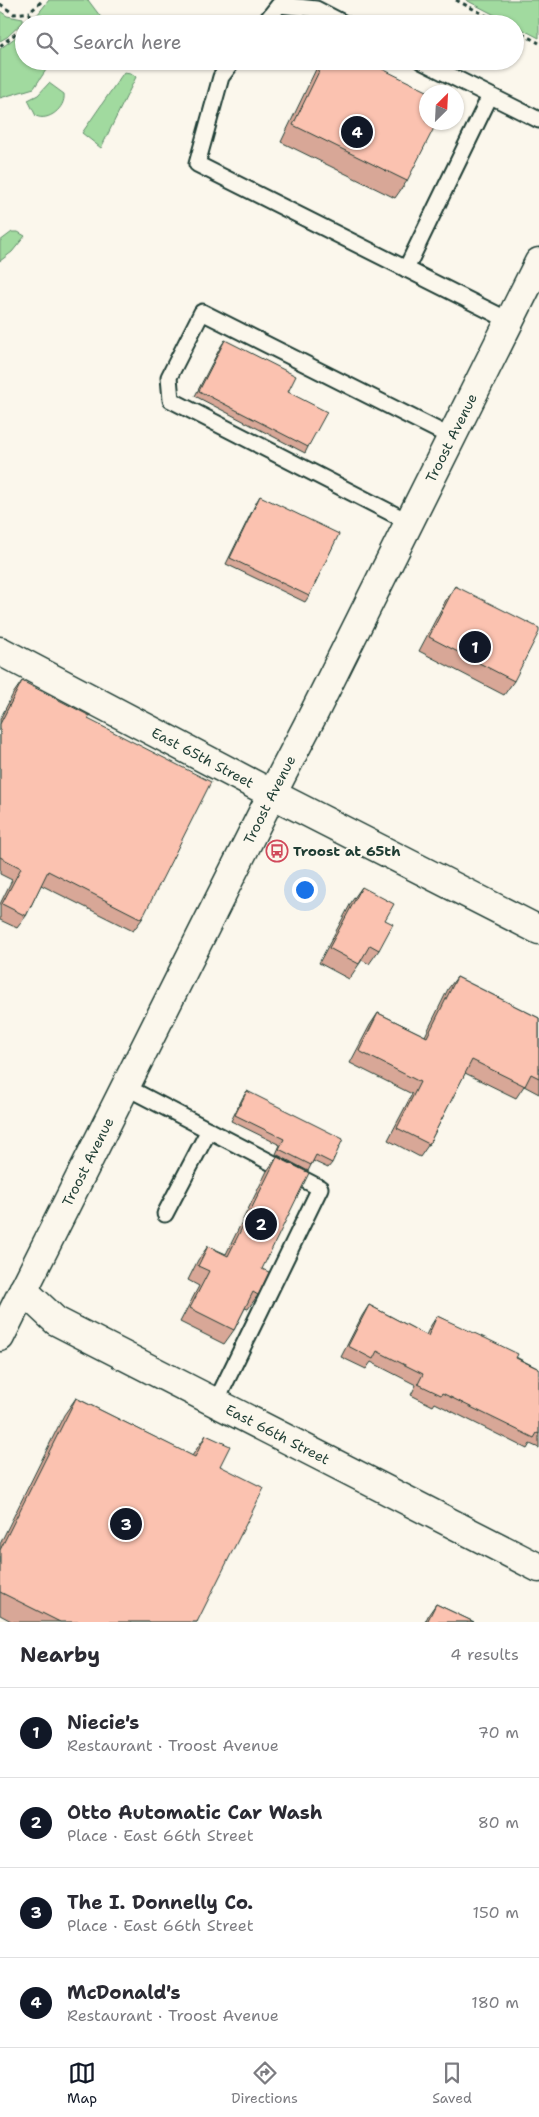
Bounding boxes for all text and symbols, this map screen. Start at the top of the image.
search box [15,15,524,70]
icon: search [33,29,61,57]
text: Search here [73,30,182,55]
north arrow [419,85,464,130]
pin: 4 [341,113,373,151]
street label: Troost Avenue [422,390,481,485]
pin: 1 [459,628,491,666]
street label: East 65th Street [148,723,257,792]
street label: Troost Avenue [239,752,299,847]
bus stop icon: Troost at 65th [265,839,289,863]
place label: Troost at 65th [293,842,401,860]
your location [292,877,318,903]
street label: Troost Avenue [58,1114,118,1209]
pin: 2 [245,1205,277,1243]
street label: East 66th Street [222,1400,332,1468]
pin: 3 [110,1505,142,1543]
text: Nearby [20,1641,100,1669]
text: 4 results [450,1644,519,1665]
text: Niecie's [67,1710,139,1735]
text: 1 [32,1722,40,1743]
text: 70 m [478,1722,519,1743]
text: Restaurant · Troost Avenue [67,1735,279,1756]
text: Otto Automatic Car Wash [67,1800,322,1825]
text: 2 [30,1812,42,1833]
text: 80 m [478,1812,519,1833]
text: Place · East 66th Street [67,1825,254,1846]
text: The I. Donnelly Co. [67,1890,253,1915]
text: 3 [30,1902,42,1923]
text: 150 m [472,1902,519,1923]
text: Place · East 66th Street [67,1915,254,1936]
text: McDonald's [67,1980,180,2005]
text: 4 [30,1992,42,2013]
text: 180 m [471,1992,519,2013]
text: Restaurant · Troost Avenue [67,2005,279,2026]
tab: Map [67,2059,97,2107]
tab: Directions [231,2059,298,2107]
tab: Saved [432,2059,472,2107]

